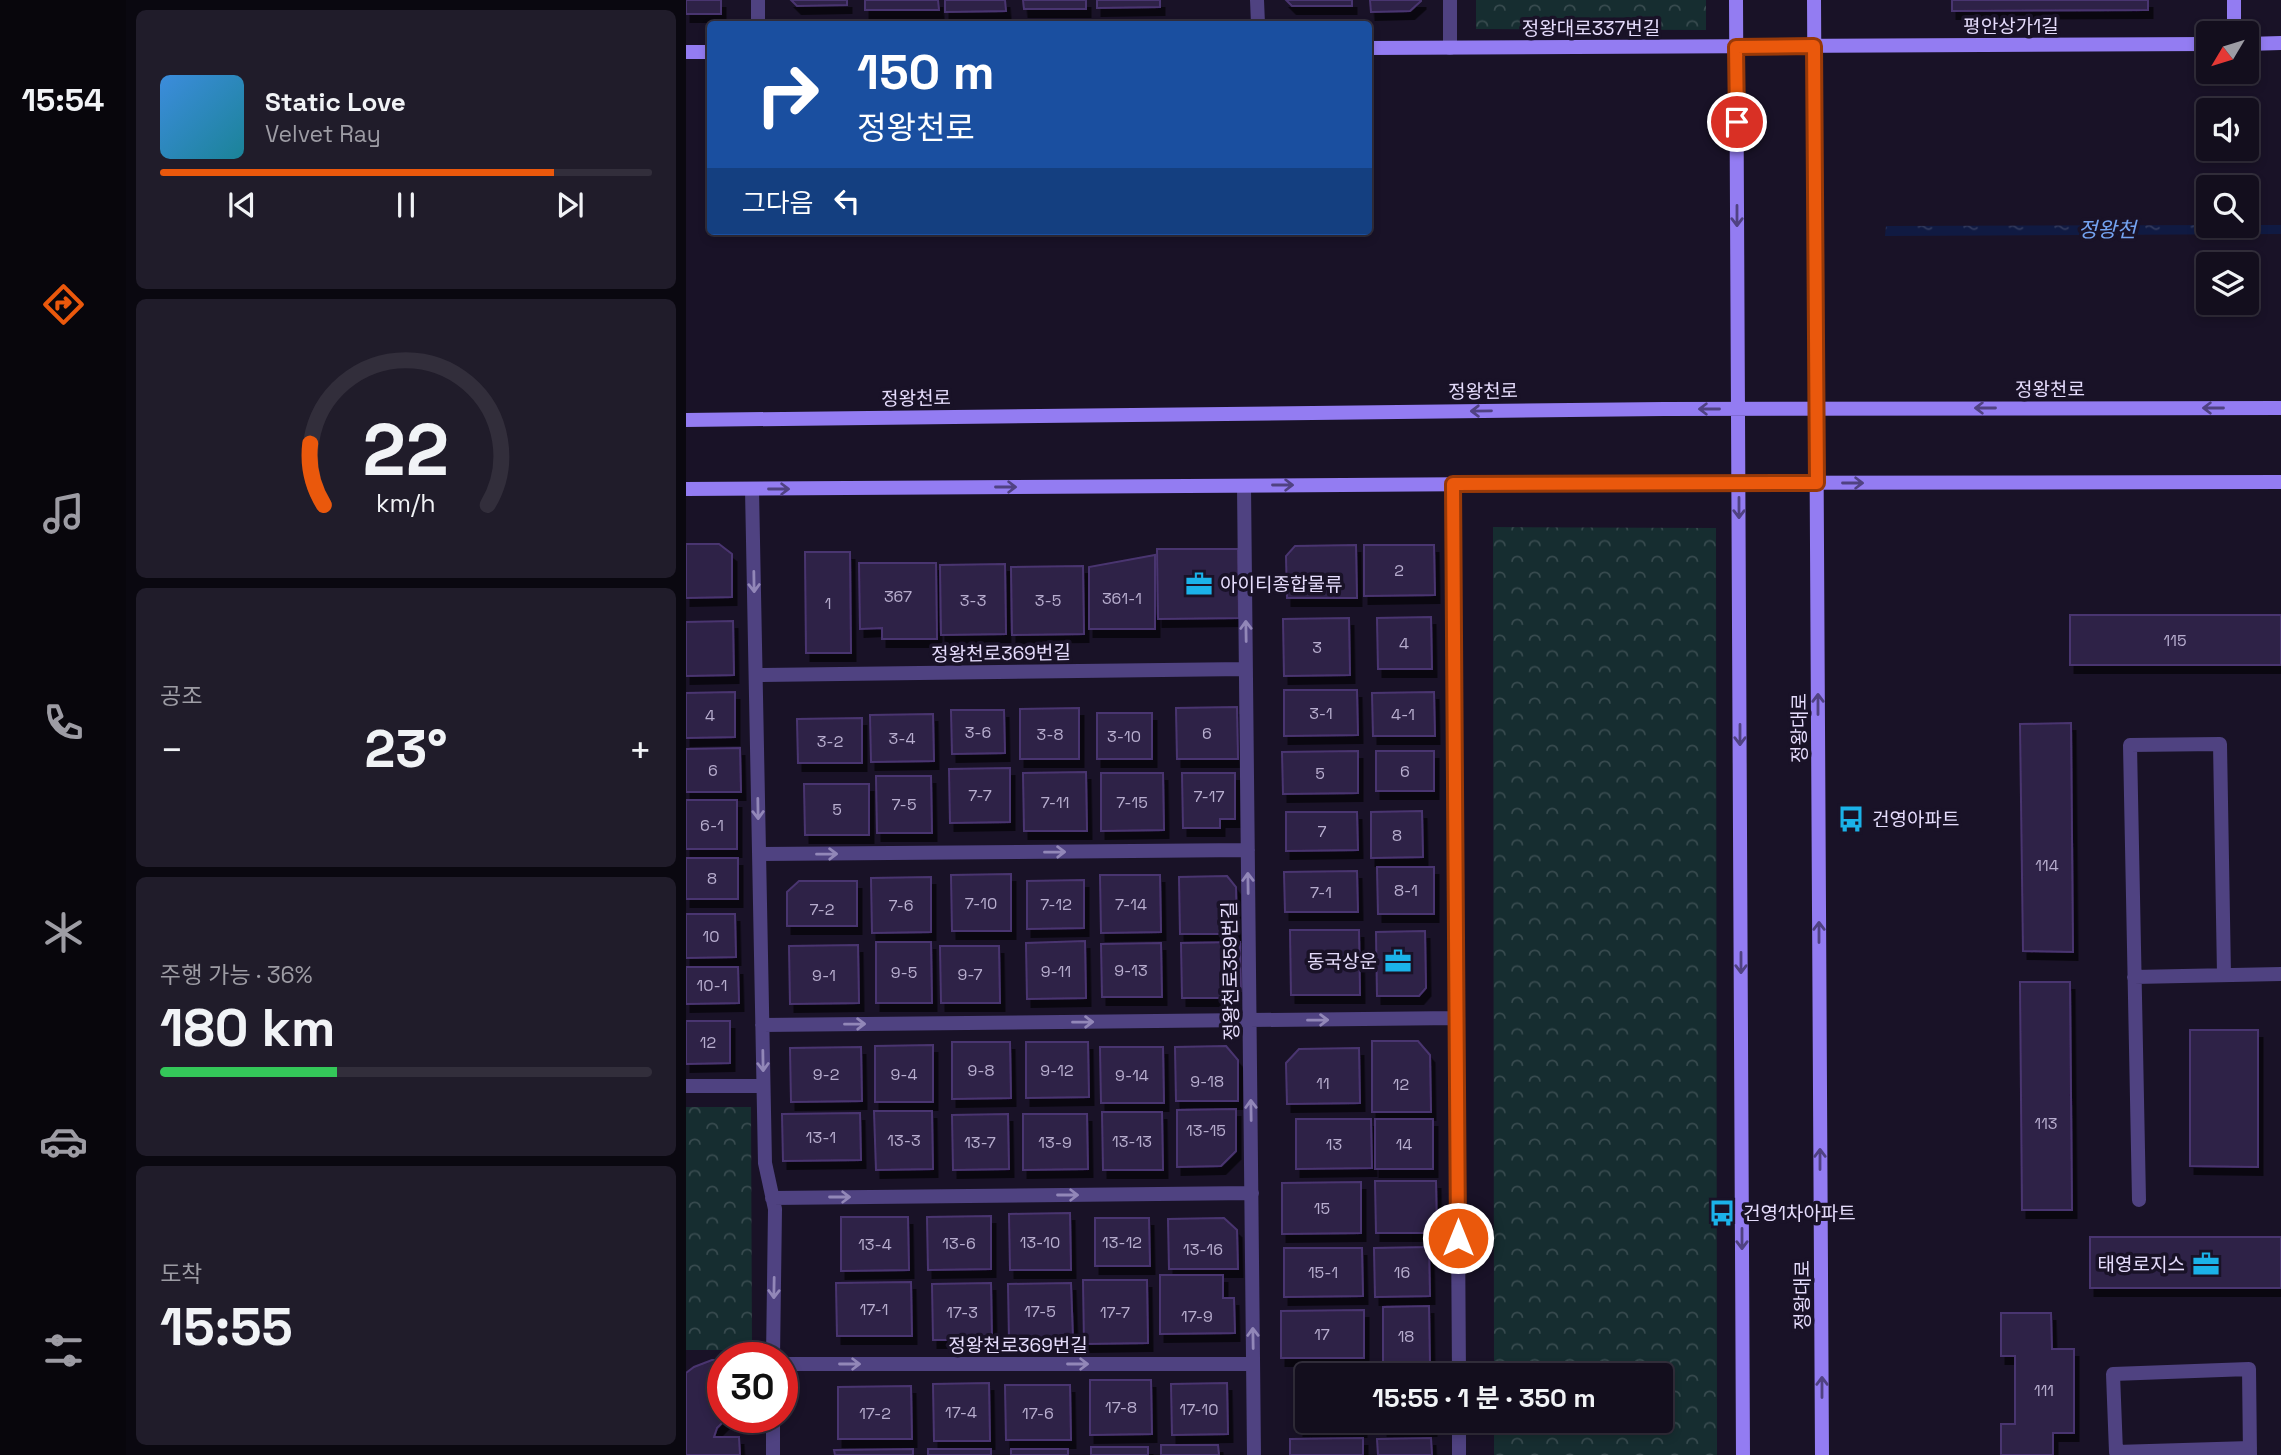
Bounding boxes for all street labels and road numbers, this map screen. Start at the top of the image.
street label: 평안상가1길 [1963,14,2059,39]
street label: 정왕대로337번길 [1522,16,1660,41]
street label: 정왕천로 [2015,377,2085,402]
street label: 정왕천로 [1448,378,1518,405]
street label: 정왕천로 [881,385,951,412]
street label: 정왕천로369번길 [931,640,1071,667]
street label: 정왕대로 [1787,693,1812,763]
street label: 정왕천로359번길 [1217,901,1244,1041]
street label: 정왕대로 [1790,1260,1815,1330]
street label: 정왕천로369번길 [948,1333,1088,1358]

